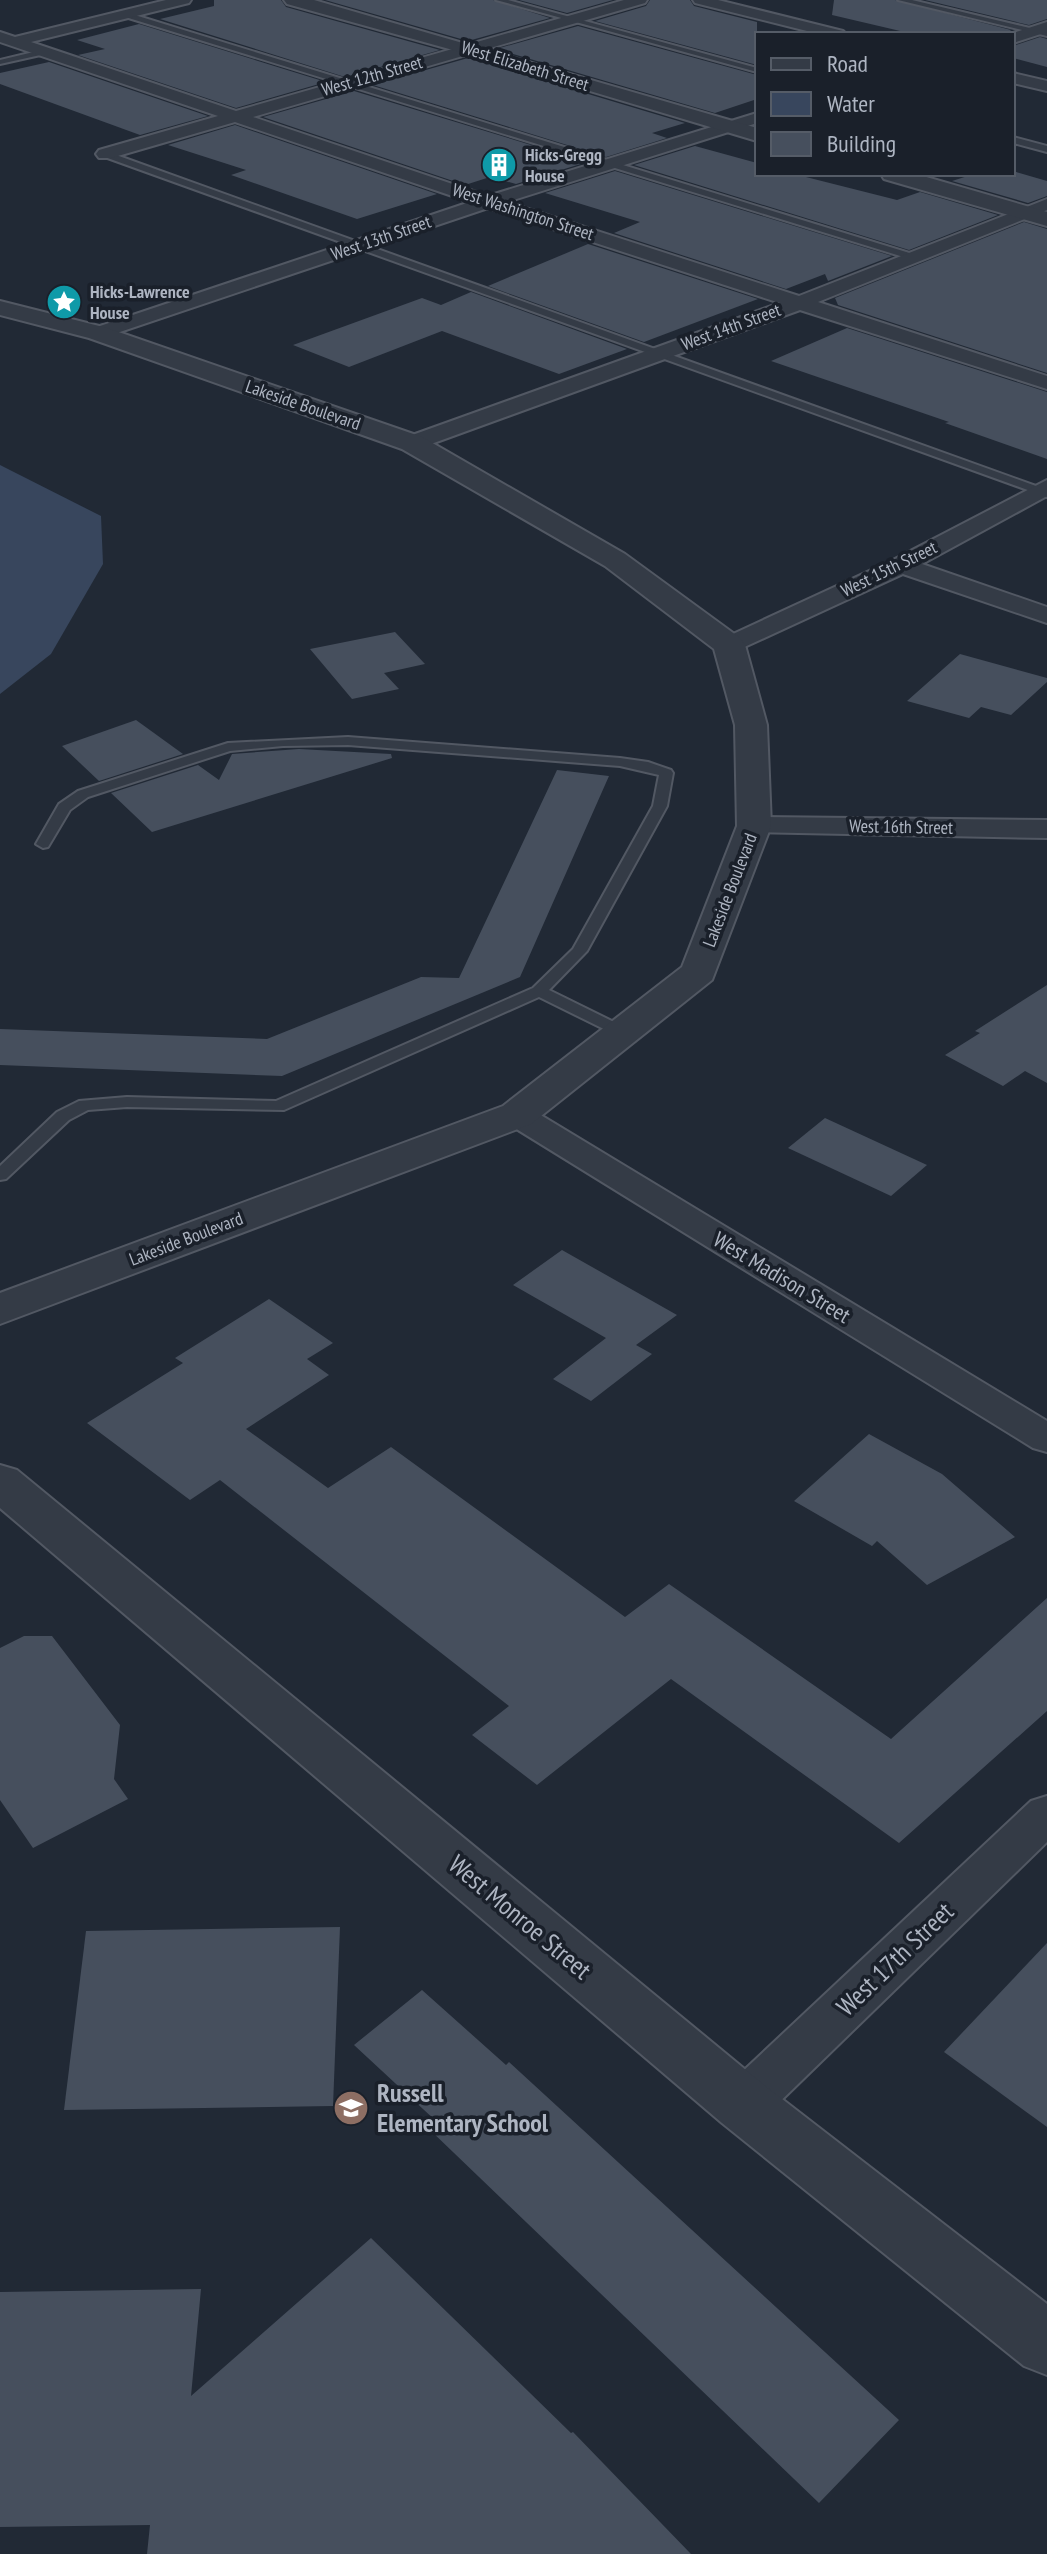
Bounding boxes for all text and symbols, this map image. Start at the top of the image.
legend [755,32,1015,176]
street label: West Elizabeth Street [458,35,592,96]
text: Road [827,48,868,79]
street label: West 12th Street [319,50,425,101]
text: Water [827,88,875,119]
text: Building [827,128,896,159]
place label: Hicks-Gregg House [525,143,602,187]
building icon: Hicks-Gregg House [480,146,518,184]
street label: West Washington Street [450,178,597,245]
street label: West 13th Street [328,210,434,265]
place label: Hicks-Lawrence House [90,280,190,324]
place icon: Hicks-Lawrence House [45,283,83,321]
street label: West 14th Street [678,298,784,355]
street label: Lakeside Boulevard [243,374,364,435]
street label: West 15th Street [837,535,941,602]
street label: West 16th Street [849,814,953,839]
street label: Lakeside Boulevard [697,830,762,950]
street label: Lakeside Boulevard [126,1206,246,1271]
street label: West Madison Street [708,1225,856,1329]
street label: West Monroe Street [442,1847,598,1986]
street label: West 17th Street [829,1895,960,2023]
place label: Russell Elementary School [377,2076,549,2139]
school or university icon: Russell Elementary School [332,2089,370,2127]

